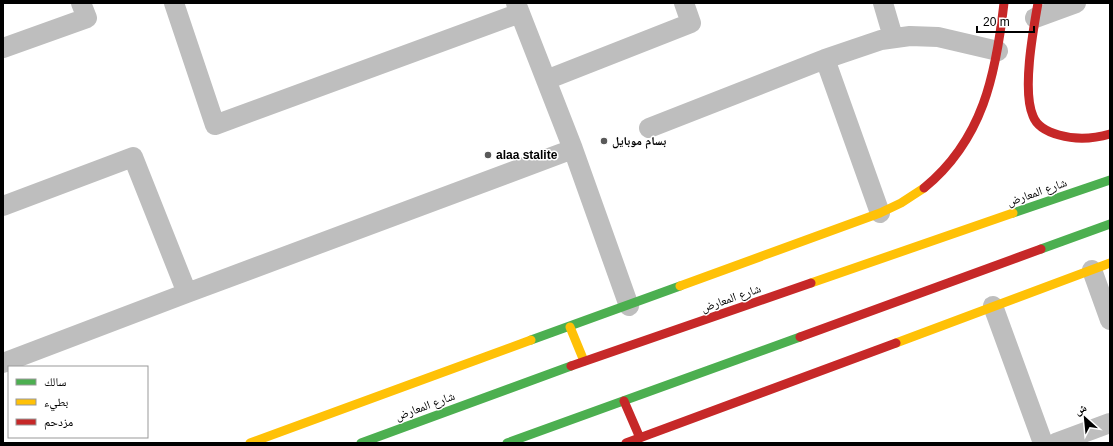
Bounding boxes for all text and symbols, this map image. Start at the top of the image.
scale bar [977,8,1034,34]
text: 20 m [983,15,1010,29]
place label: بسام موبايل [612,134,666,149]
marker: بسام موبايل [599,136,609,146]
place label: alaa stalite [496,148,558,162]
marker: alaa stalite [483,150,493,160]
street label: شارع المعارض [1005,175,1069,210]
street label: شارع المعارض [699,281,763,316]
legend [8,366,148,438]
text: سالك [44,375,66,389]
street label: شارع المعارض [393,389,457,424]
text: بطيء [44,395,68,412]
north arrow [1065,398,1105,438]
text: ش [1073,401,1090,419]
text: مزدحم [44,415,73,430]

